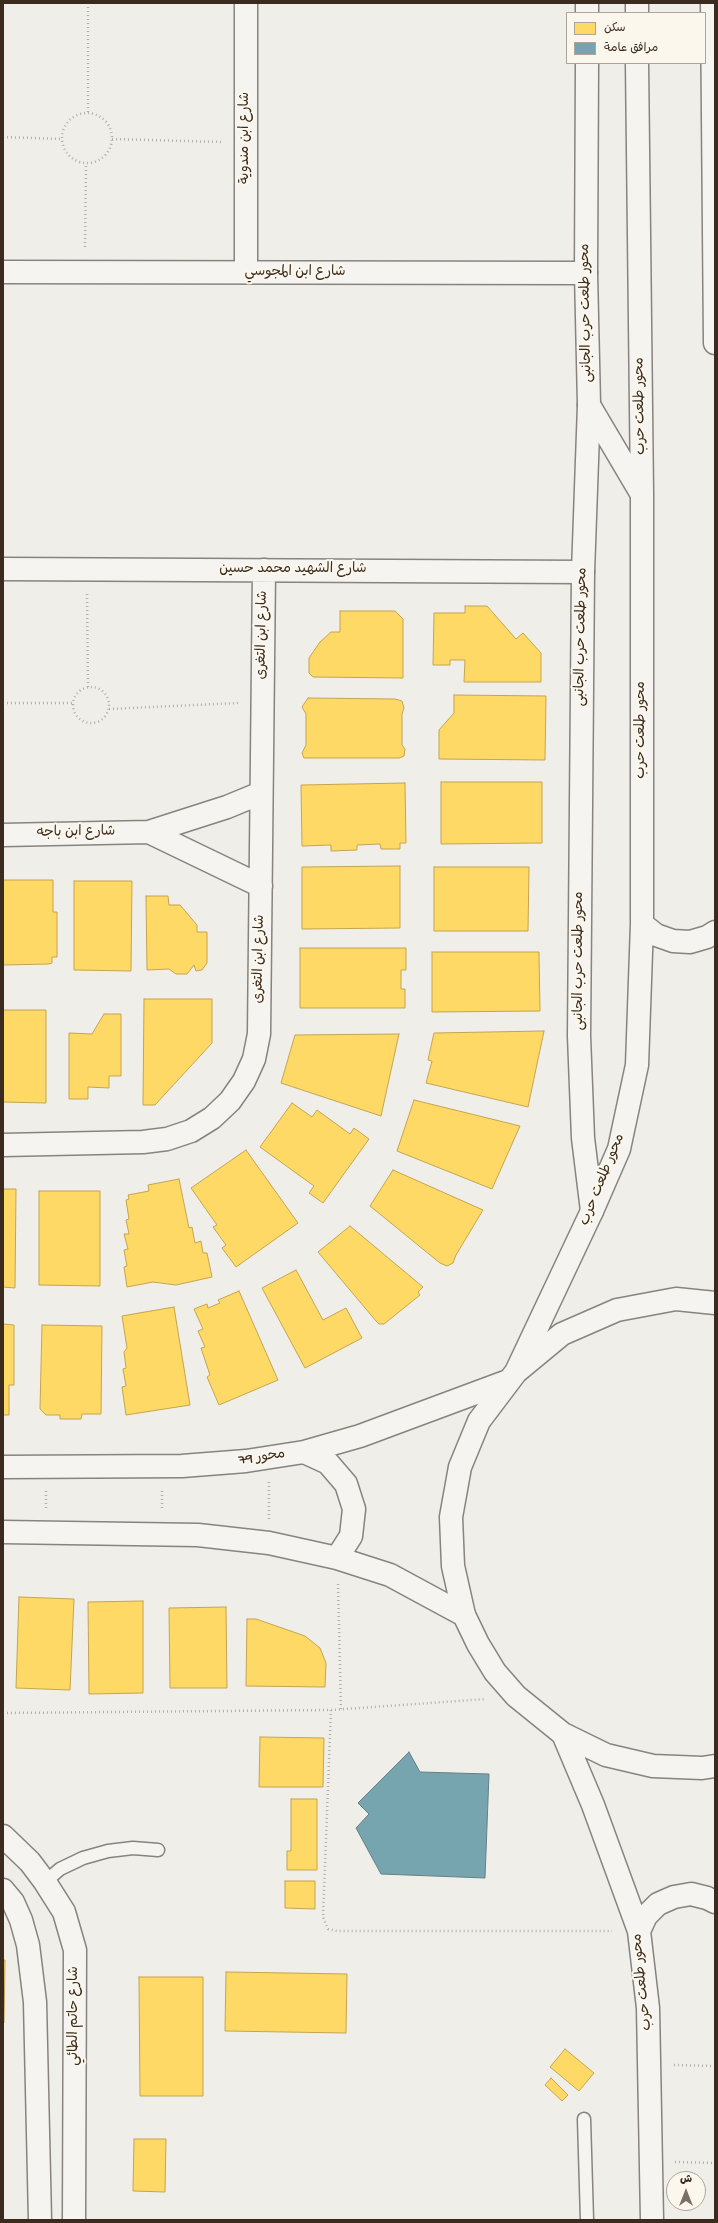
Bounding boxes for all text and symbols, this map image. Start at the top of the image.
legend [566,12,706,64]
text: سكن [604,22,626,36]
text: مرافق عامة [604,42,658,56]
street label: شارع ابن مندوية [238,92,254,184]
street label: محور طلعت حرب الجانبى [577,243,597,383]
street label: شارع ابن المجوسي [244,265,346,281]
street label: محور طلعت حرب [632,357,650,455]
street label: شارع الشهيد محمد حسين [219,562,367,578]
street label: محور طلعت حرب الجانبى [572,567,592,707]
street label: شارع ابن التغرى [254,590,272,680]
street label: محور طلعت حرب [634,681,650,779]
street label: شارع ابن باجه [37,824,115,842]
street label: محور طلعت حرب الجانبى [572,891,588,1031]
street label: شارع ابن التغرى [251,914,269,1004]
street label: محور طلعت حرب [577,1132,629,1228]
street label: محور 79 [238,1446,286,1470]
street label: محور طلعت حرب [630,1933,656,2031]
street label: شارع حاتم الطائي [67,1966,83,2066]
north arrow [666,2171,706,2211]
text: ش [680,2174,692,2186]

